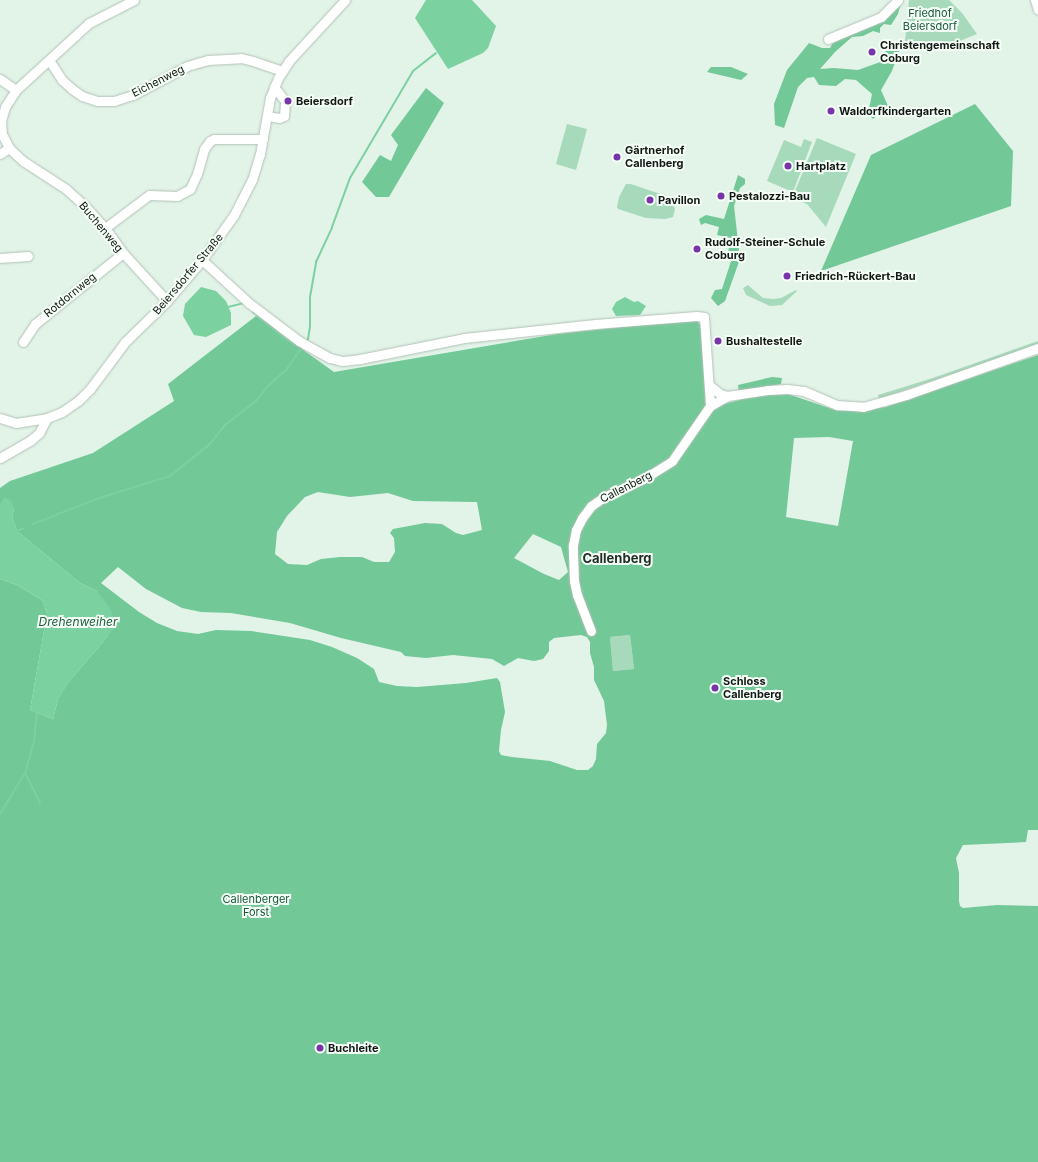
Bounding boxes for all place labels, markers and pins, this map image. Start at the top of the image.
place label: Christengemeinschaft Coburg [880,39,1000,65]
marker: Christengemeinschaft Coburg [867,47,877,57]
place label: Beiersdorf [296,94,353,108]
marker: Beiersdorf [283,96,293,106]
place label: Waldorfkindergarten [839,104,951,118]
marker: Waldorfkindergarten [826,106,836,116]
place label: Gärtnerhof Callenberg [625,144,684,170]
marker: Gärtnerhof Callenberg [612,152,622,162]
place label: Hartplatz [796,159,846,173]
marker: Hartplatz [783,161,793,171]
place label: Pestalozzi-Bau [729,189,810,203]
marker: Pestalozzi-Bau [716,191,726,201]
place label: Pavillon [658,193,700,207]
marker: Pavillon [645,195,655,205]
place label: Rudolf-Steiner-Schule Coburg [705,236,825,262]
marker: Rudolf-Steiner-Schule Coburg [692,244,702,254]
place label: Friedrich-Rückert-Bau [795,269,916,283]
marker: Friedrich-Rückert-Bau [782,271,792,281]
place label: Bushaltestelle [726,334,802,348]
marker: Bushaltestelle [713,336,723,346]
place label: Schloss Callenberg [723,675,782,701]
marker: Schloss Callenberg [710,683,720,693]
place label: Buchleite [328,1041,378,1055]
marker: Buchleite [315,1043,325,1053]

